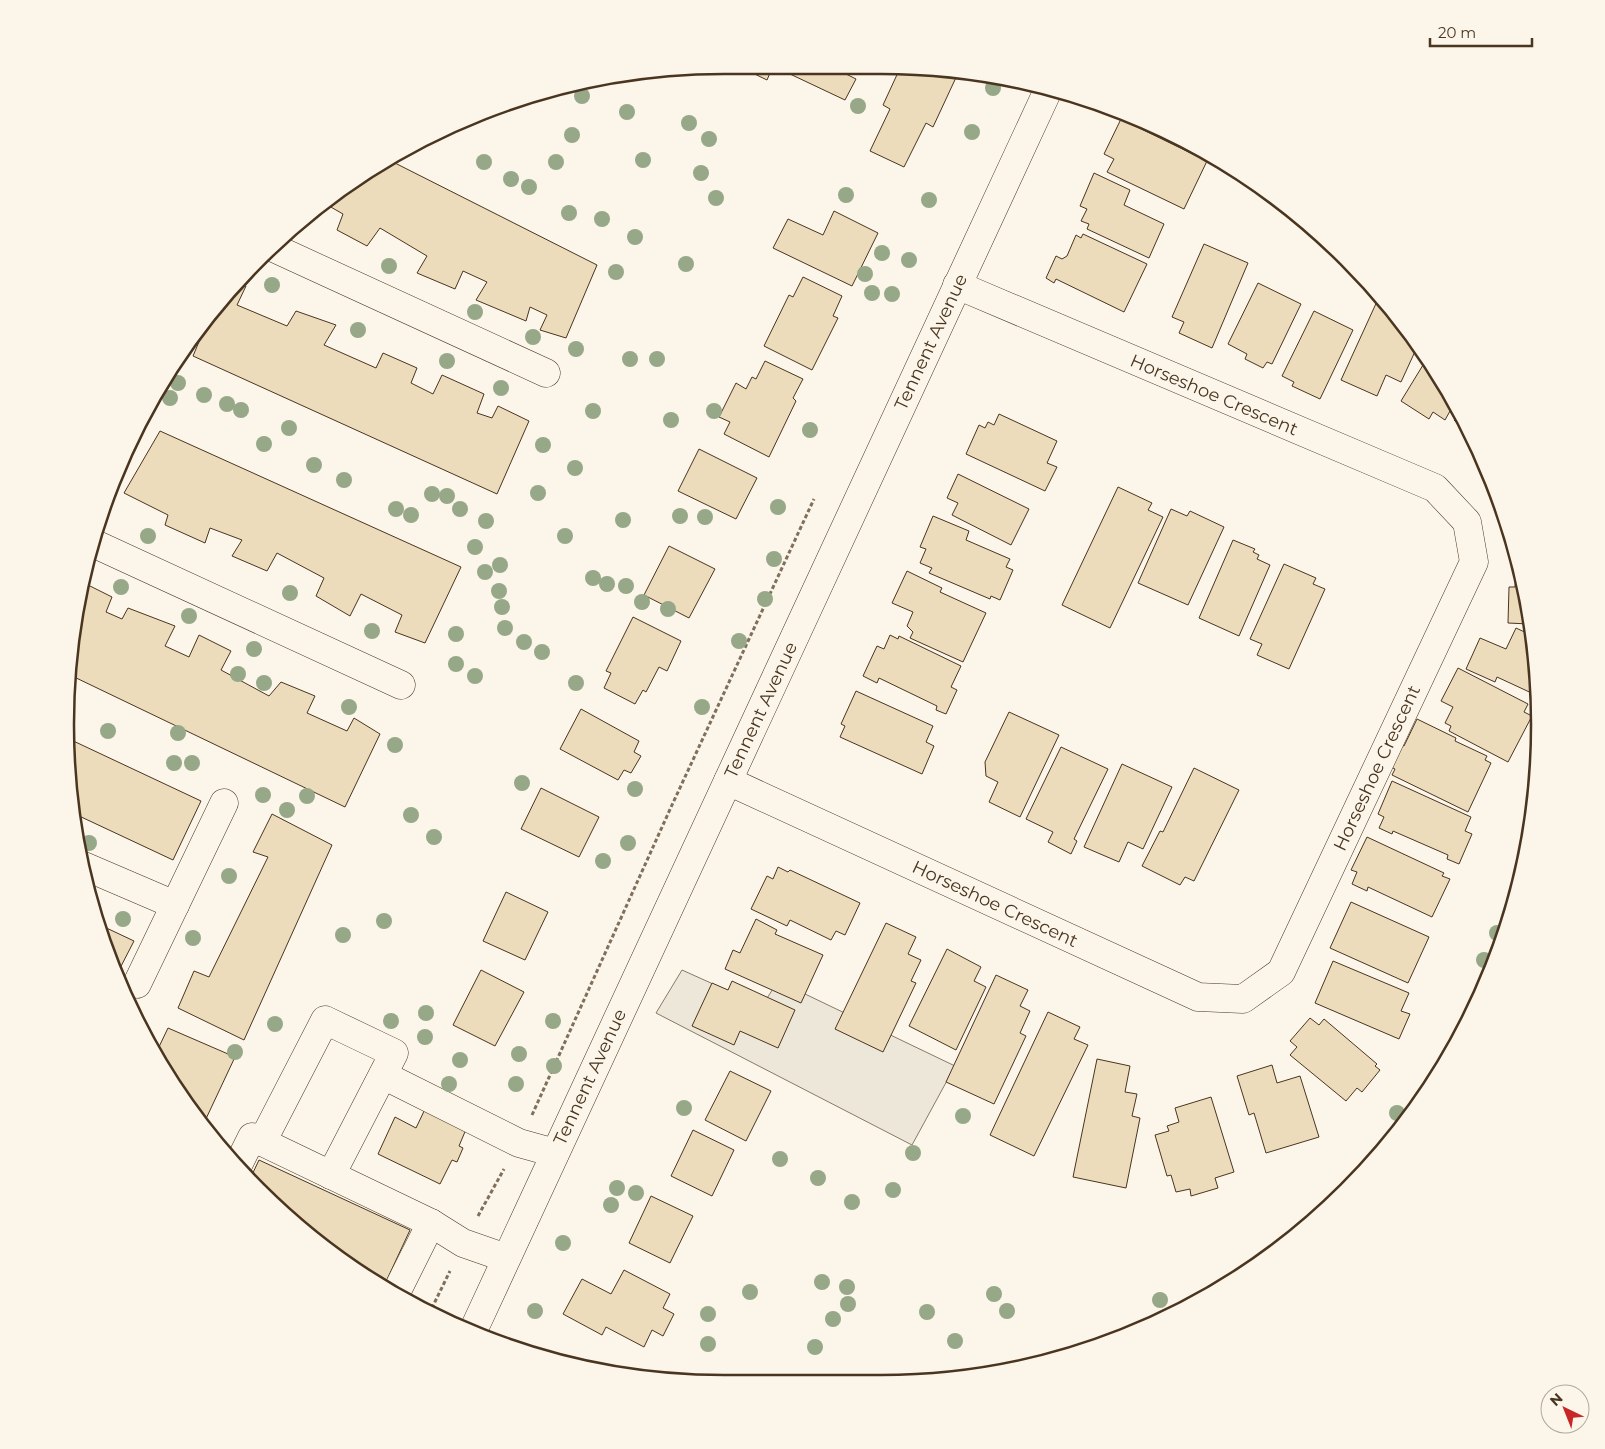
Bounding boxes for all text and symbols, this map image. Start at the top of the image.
scale bar [1430,15,1532,47]
text: 20 m [1438,23,1476,42]
street label: Tennent Avenue [890,270,972,414]
street label: Horseshoe Crescent [1127,350,1301,440]
street label: Tennent Avenue [720,638,802,782]
street label: Horseshoe Crescent [1329,682,1425,854]
street label: Horseshoe Crescent [909,856,1081,952]
street label: Tennent Avenue [549,1005,631,1149]
north arrow [1540,1384,1590,1434]
text: N [1546,1389,1566,1410]

